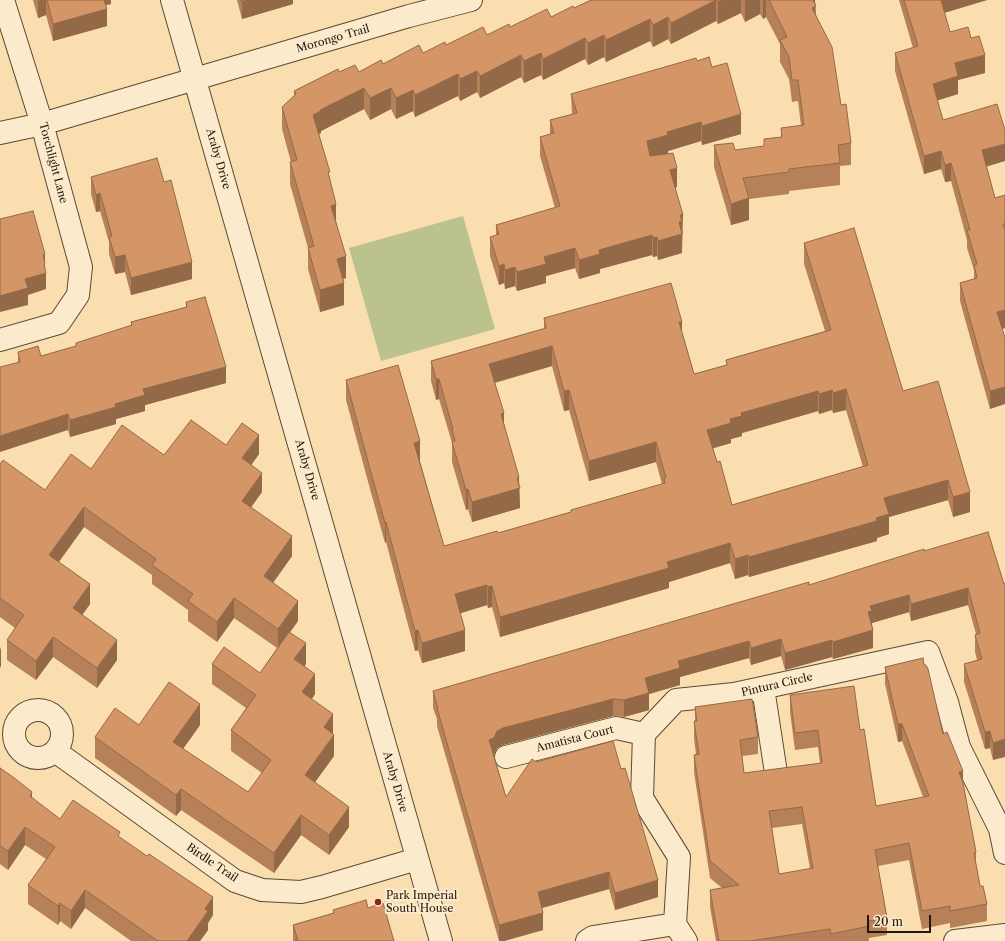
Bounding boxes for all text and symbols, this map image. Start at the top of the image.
street label: Morongo Trail [295,22,371,56]
street label: Torchlight Lane [36,121,70,205]
street label: Araby Drive [203,127,233,191]
street label: Araby Drive [292,438,322,502]
street label: Pintura Circle [740,670,814,700]
street label: Amatista Court [535,723,615,755]
street label: Araby Drive [380,750,410,814]
street label: Birdle Trail [184,841,240,885]
place label: Park Imperial South House [386,889,457,915]
marker: Park Imperial South House [373,897,383,907]
scale bar [869,907,933,933]
text: 20 m [874,914,903,929]

